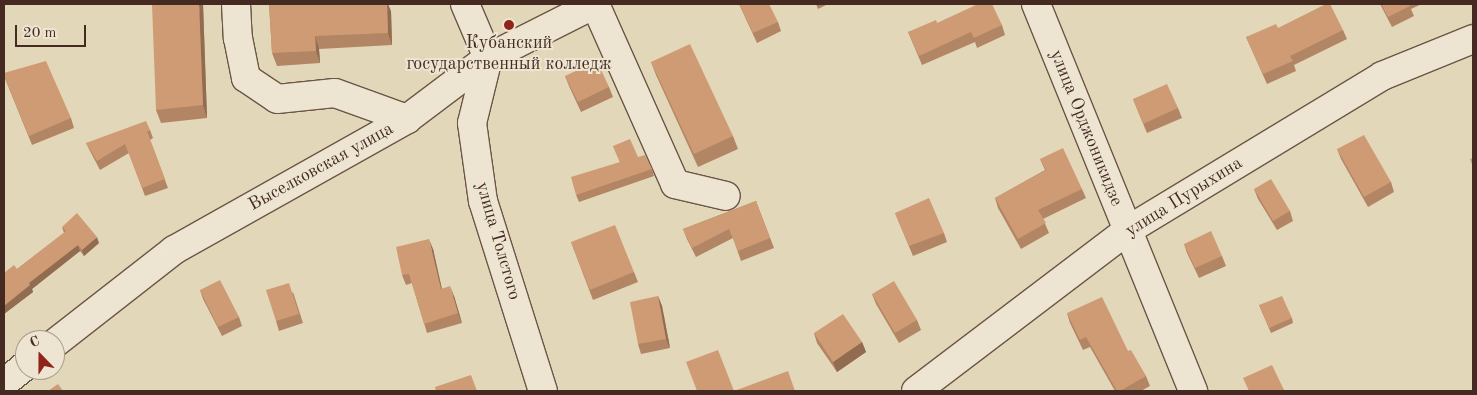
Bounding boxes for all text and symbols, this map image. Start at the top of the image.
scale bar [18,15,89,47]
marker: Кубанский государственный колледж [503,19,515,31]
text: 20 m [23,26,57,41]
place label: Кубанский государственный колледж [406,33,612,76]
street label: улица Орджоникидзе [1045,47,1127,209]
street label: Выселковская улица [245,118,397,216]
street label: улица Пурыхина [1122,152,1246,242]
street label: улица Толстого [471,179,525,303]
north arrow [15,330,65,380]
text: С [28,334,42,350]

